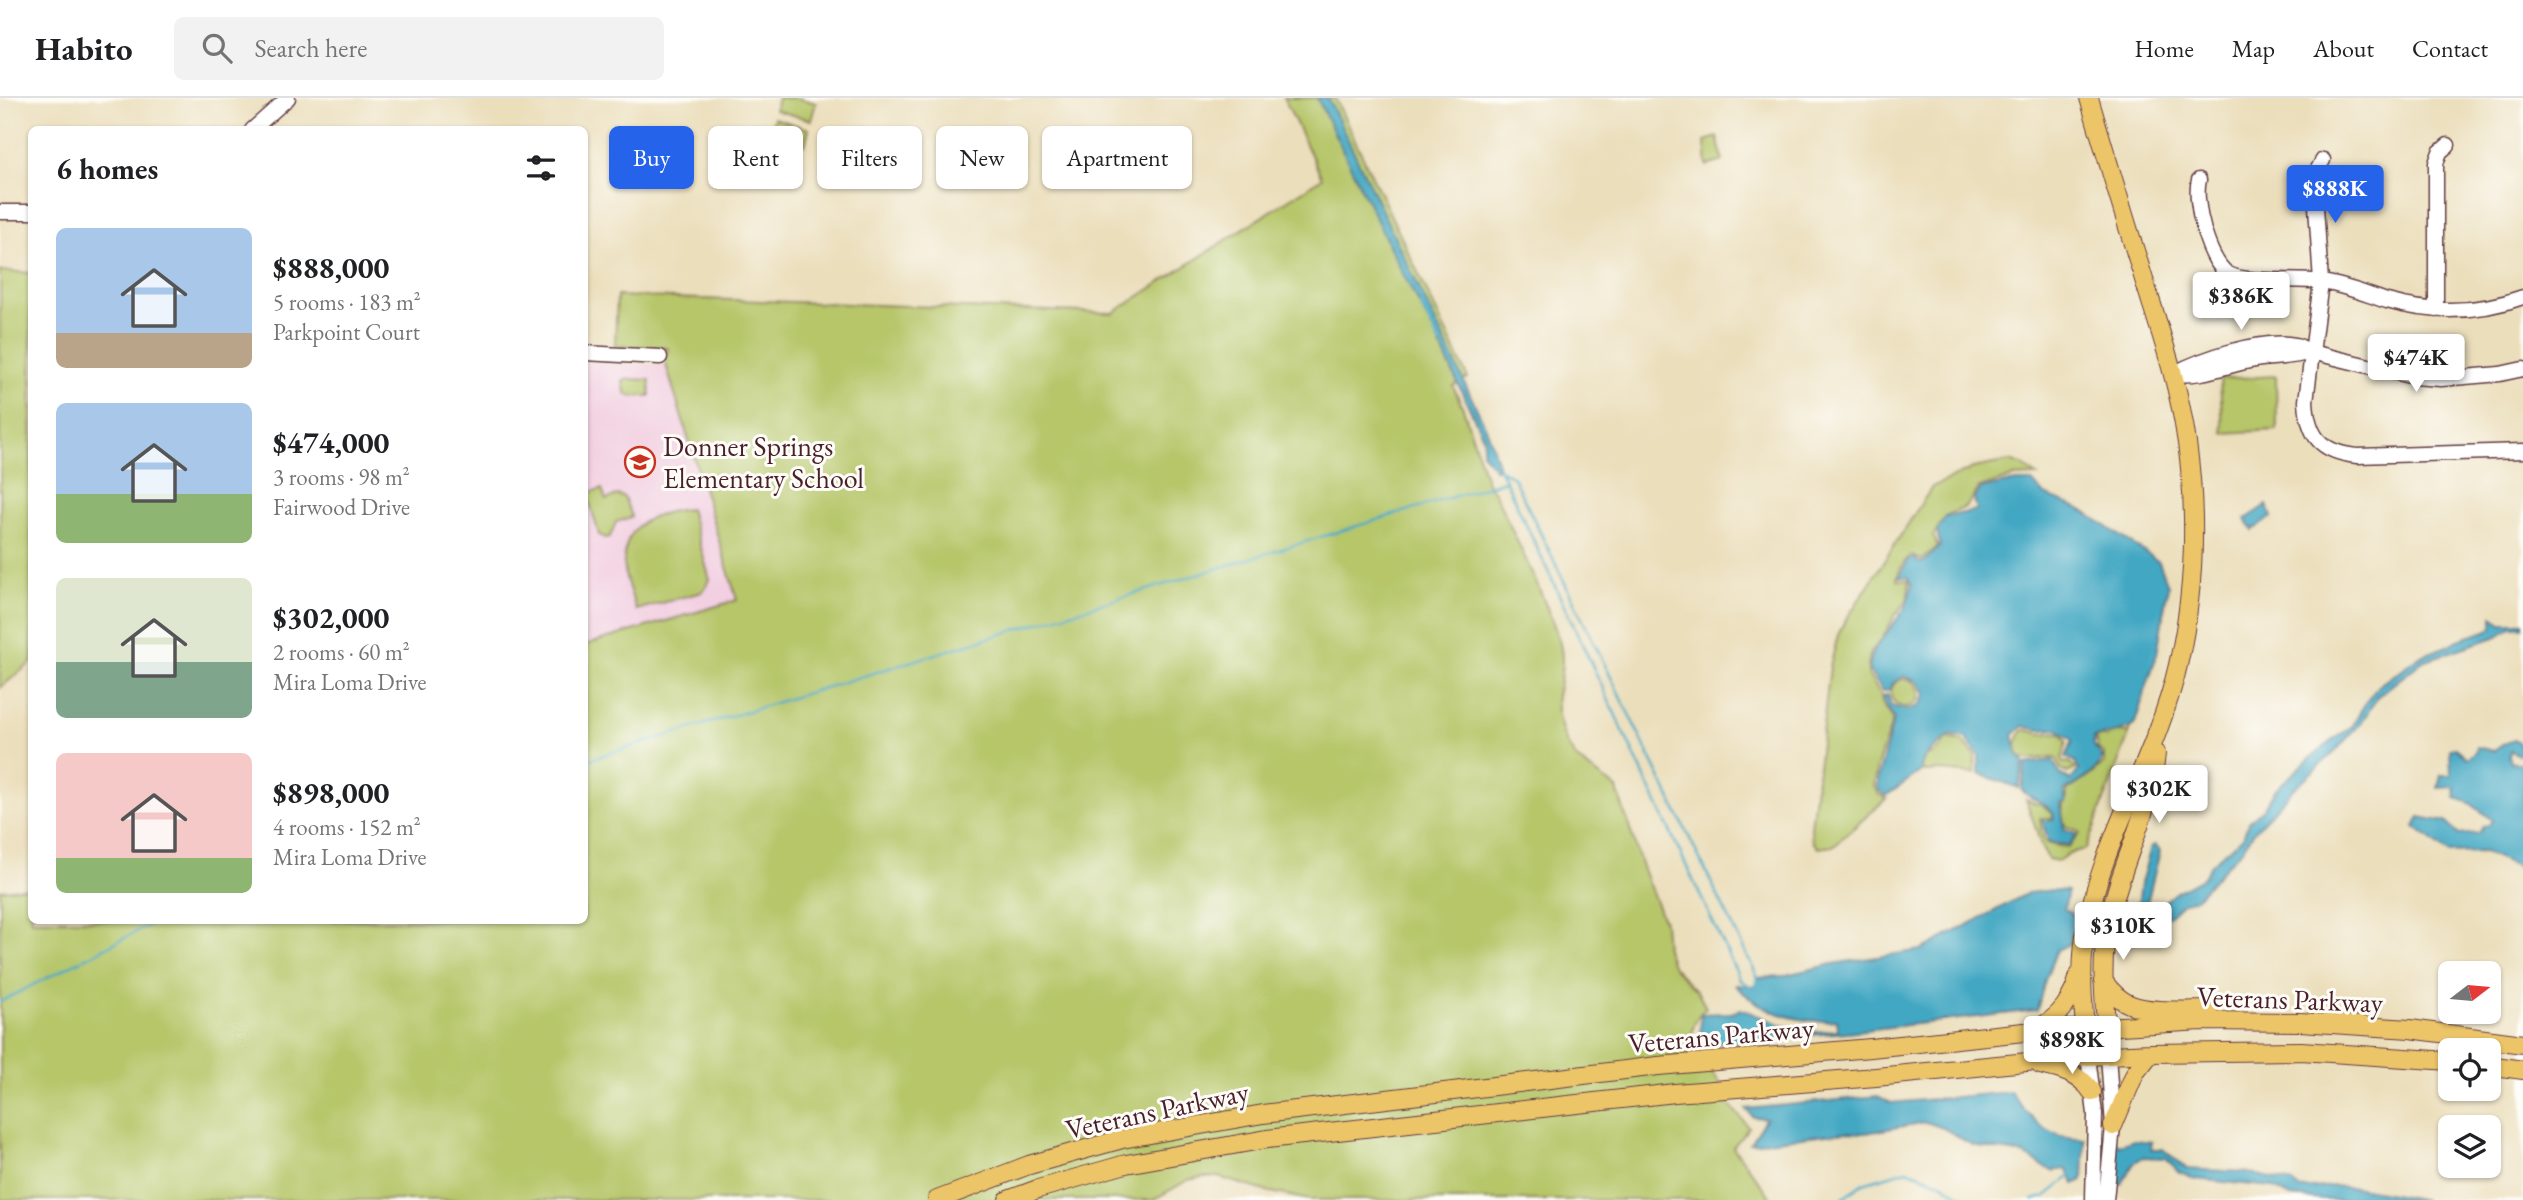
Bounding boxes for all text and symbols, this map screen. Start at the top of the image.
search box [174,17,664,80]
text: Habito [35,27,132,70]
icon: search [198,29,236,67]
text: Search here [254,31,367,65]
text: Home [2134,33,2194,64]
text: Map [2232,33,2275,64]
text: About [2313,33,2374,64]
text: Contact [2412,33,2488,64]
chip: Buy [609,126,694,189]
chip: Rent [708,126,803,189]
chip: Filters [817,126,922,189]
chip: New [936,126,1028,189]
chip: Apartment [1042,126,1192,189]
text: 6 homes [56,149,158,188]
icon: filters [522,149,560,187]
pin: $888K [2286,166,2384,225]
text: $888K [2303,173,2367,203]
text: $888,000 [273,248,389,287]
icon: home [112,256,196,340]
pin: $386K [2192,272,2290,332]
text: $386K [2209,280,2273,310]
text: 5 rooms · 183 m² [273,287,421,317]
text: Parkpoint Court [273,317,420,347]
pin: $474K [2367,334,2465,394]
text: $474K [2384,342,2448,372]
text: $474,000 [273,423,389,462]
place label: Donner Springs Elementary School [663,428,864,496]
icon: home [112,431,196,515]
school or university icon: Donner Springs Elementary School [623,445,657,479]
text: 3 rooms · 98 m² [273,462,410,492]
text: Fairwood Drive [273,492,410,522]
text: $302,000 [273,598,389,637]
icon: home [112,606,196,690]
text: 2 rooms · 60 m² [273,637,410,667]
text: Mira Loma Drive [273,667,426,697]
pin: $302K [2110,766,2208,825]
text: $898,000 [273,773,389,812]
text: $302K [2127,773,2191,803]
icon: home [112,781,196,865]
text: 4 rooms · 152 m² [273,812,421,842]
text: Mira Loma Drive [273,842,426,872]
pin: $310K [2074,902,2172,962]
text: $310K [2091,910,2155,940]
north arrow [2438,961,2501,1024]
map controls [2438,961,2501,1178]
street label: Veterans Parkway [2196,978,2384,1020]
street label: Veterans Parkway [1627,1009,1816,1061]
pin: $898K [2023,1016,2121,1076]
text: $898K [2040,1024,2104,1054]
button: locate [2438,1038,2501,1101]
street label: Veterans Parkway [1062,1073,1253,1147]
button: layers [2438,1115,2501,1178]

